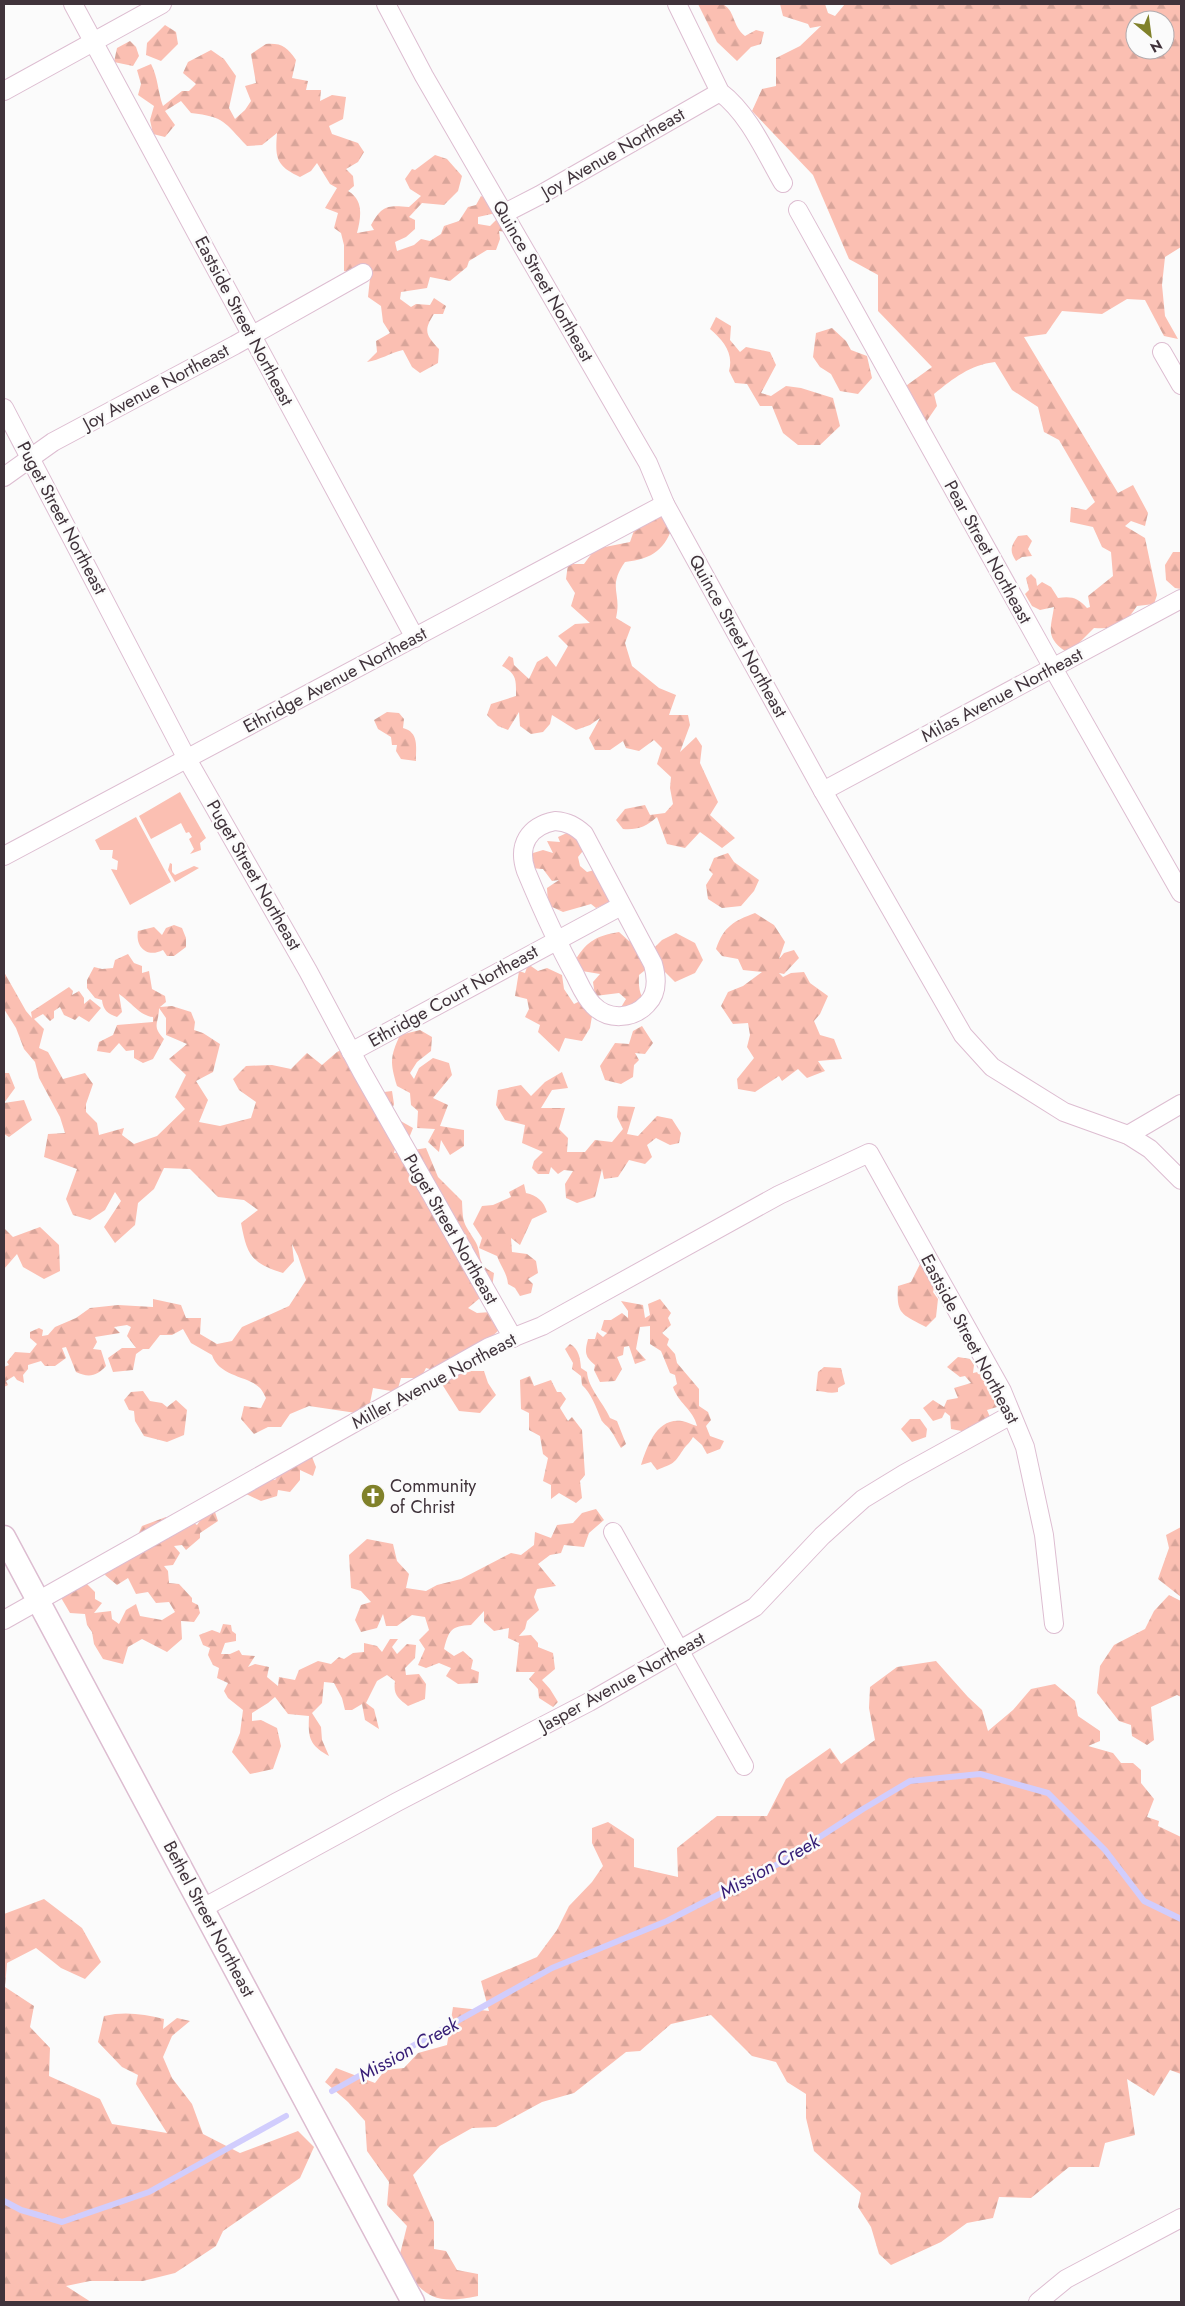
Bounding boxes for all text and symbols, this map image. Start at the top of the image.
north arrow [1125,10,1175,60]
text: N [1147,35,1166,58]
street label: Joy Avenue Northeast [535,101,690,206]
street label: Quince Street Northeast [486,195,600,367]
street label: Eastside Street Northeast [188,232,300,411]
street label: Joy Avenue Northeast [77,337,234,437]
street label: Puget Street Northeast [11,437,114,600]
street label: Pear Street Northeast [938,476,1039,629]
street label: Quince Street Northeast [682,550,794,723]
street label: Ethridge Avenue Northeast [239,620,432,739]
street label: Milas Avenue Northeast [917,641,1088,749]
street label: Puget Street Northeast [200,795,308,956]
street label: Ethridge Court Northeast [363,938,543,1054]
street label: Puget Street Northeast [397,1149,505,1310]
street label: Eastside Street Northeast [914,1250,1026,1429]
street label: Miller Avenue Northeast [347,1326,522,1435]
place label: Community of Christ [390,1473,476,1520]
church icon: Community of Christ [360,1483,386,1509]
street label: Jasper Avenue Northeast [533,1625,710,1739]
water label: Mission Creek [714,1827,825,1905]
street label: Bethel Street Northeast [157,1836,262,2002]
water label: Mission Creek [353,2010,464,2088]

